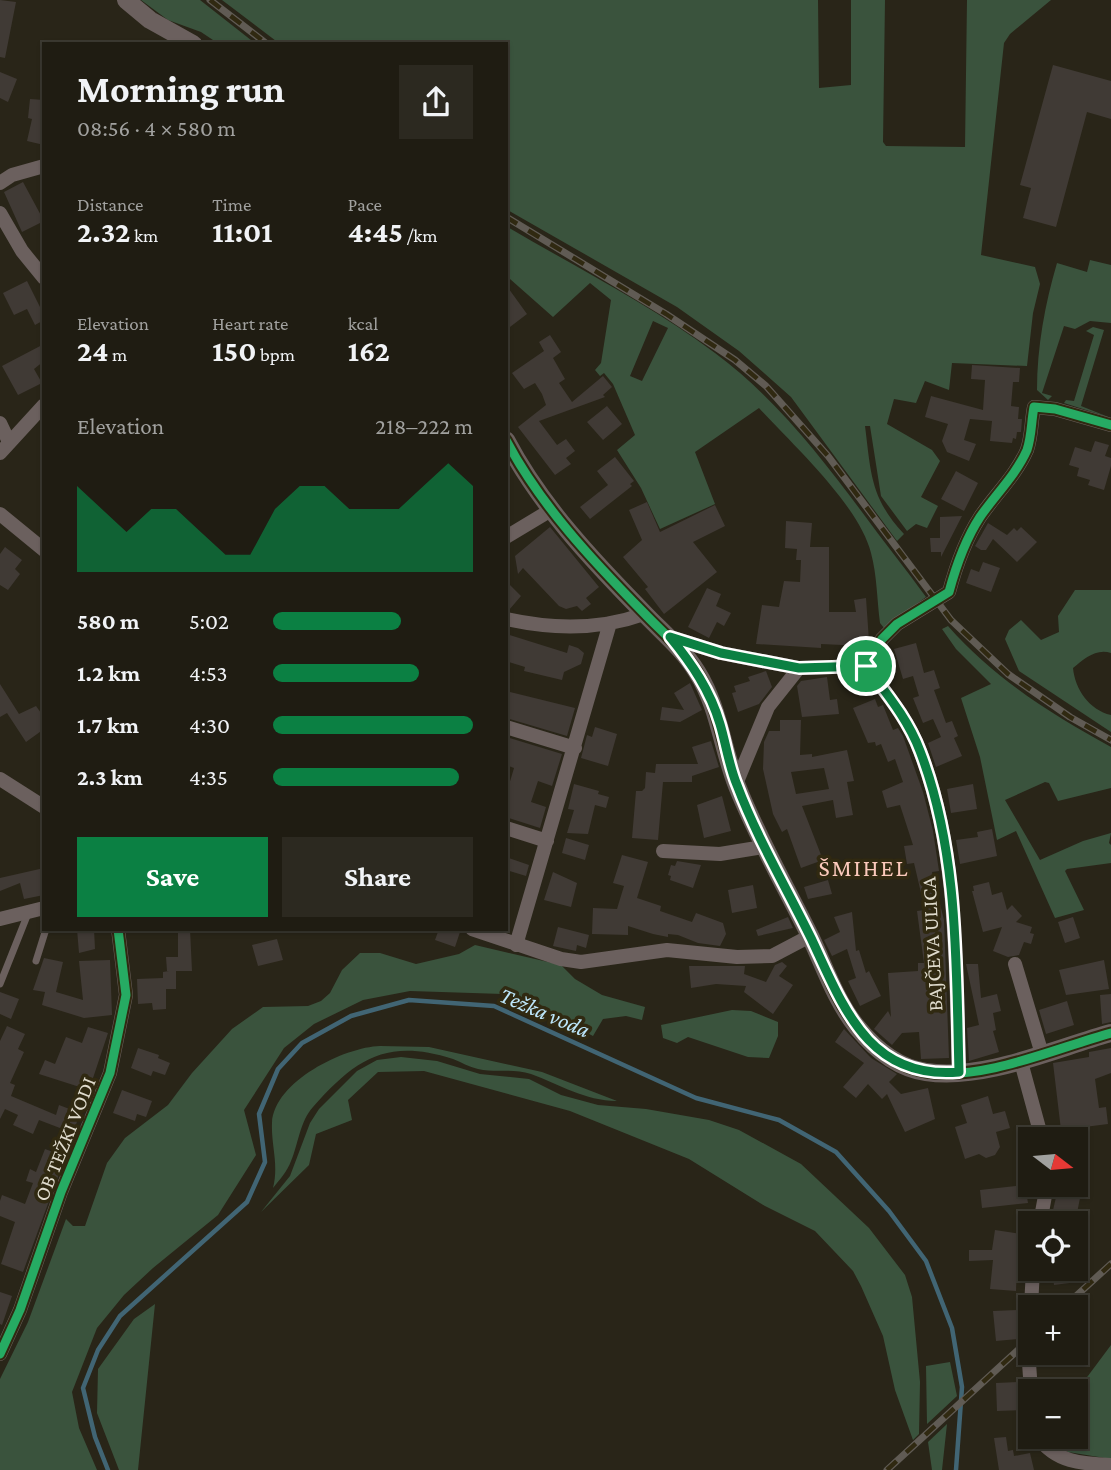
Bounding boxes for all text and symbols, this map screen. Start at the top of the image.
button: share [399,65,473,139]
text: Morning run [77,68,285,110]
text: 08:56 · 4 × 580 m [77,115,236,141]
text: Distance [77,194,143,215]
text: Time [212,194,251,215]
text: Pace [348,194,382,215]
text: 2.32 [77,215,130,248]
text: 11:01 [212,215,273,248]
text: 4:45 [348,215,403,248]
text: km [130,225,158,246]
text: /km [403,225,438,246]
text: Elevation [77,313,149,334]
text: Heart rate [212,313,288,334]
text: kcal [348,313,378,334]
text: 24 [77,334,108,367]
text: 150 [212,334,256,367]
text: 162 [348,334,390,367]
text: m [108,344,127,365]
text: bpm [256,344,295,365]
text: Elevation [77,413,164,439]
text: 218–222 m [375,413,473,439]
text: 580 m [77,608,140,634]
text: 5:02 [189,608,229,634]
pin [836,636,896,696]
icon: arrive [847,647,885,685]
text: 1.2 km [77,660,140,686]
text: 4:53 [189,660,227,686]
text: 1.7 km [77,712,139,738]
text: 4:30 [189,712,230,738]
text: 2.3 km [77,764,143,790]
text: 4:35 [189,764,228,790]
button: Save [77,837,268,917]
button: Share [282,837,473,917]
district label: ŠMIHEL [818,854,910,881]
street label: BAJČEVA ULICA [916,876,948,1012]
water label: Težka voda [496,981,594,1043]
street label: OB TEŽKI VODI [29,1073,101,1205]
north arrow [1018,1127,1088,1197]
map controls [1018,1127,1088,1449]
button: locate [1018,1211,1088,1281]
button: + [1018,1295,1088,1365]
button: − [1018,1379,1088,1449]

